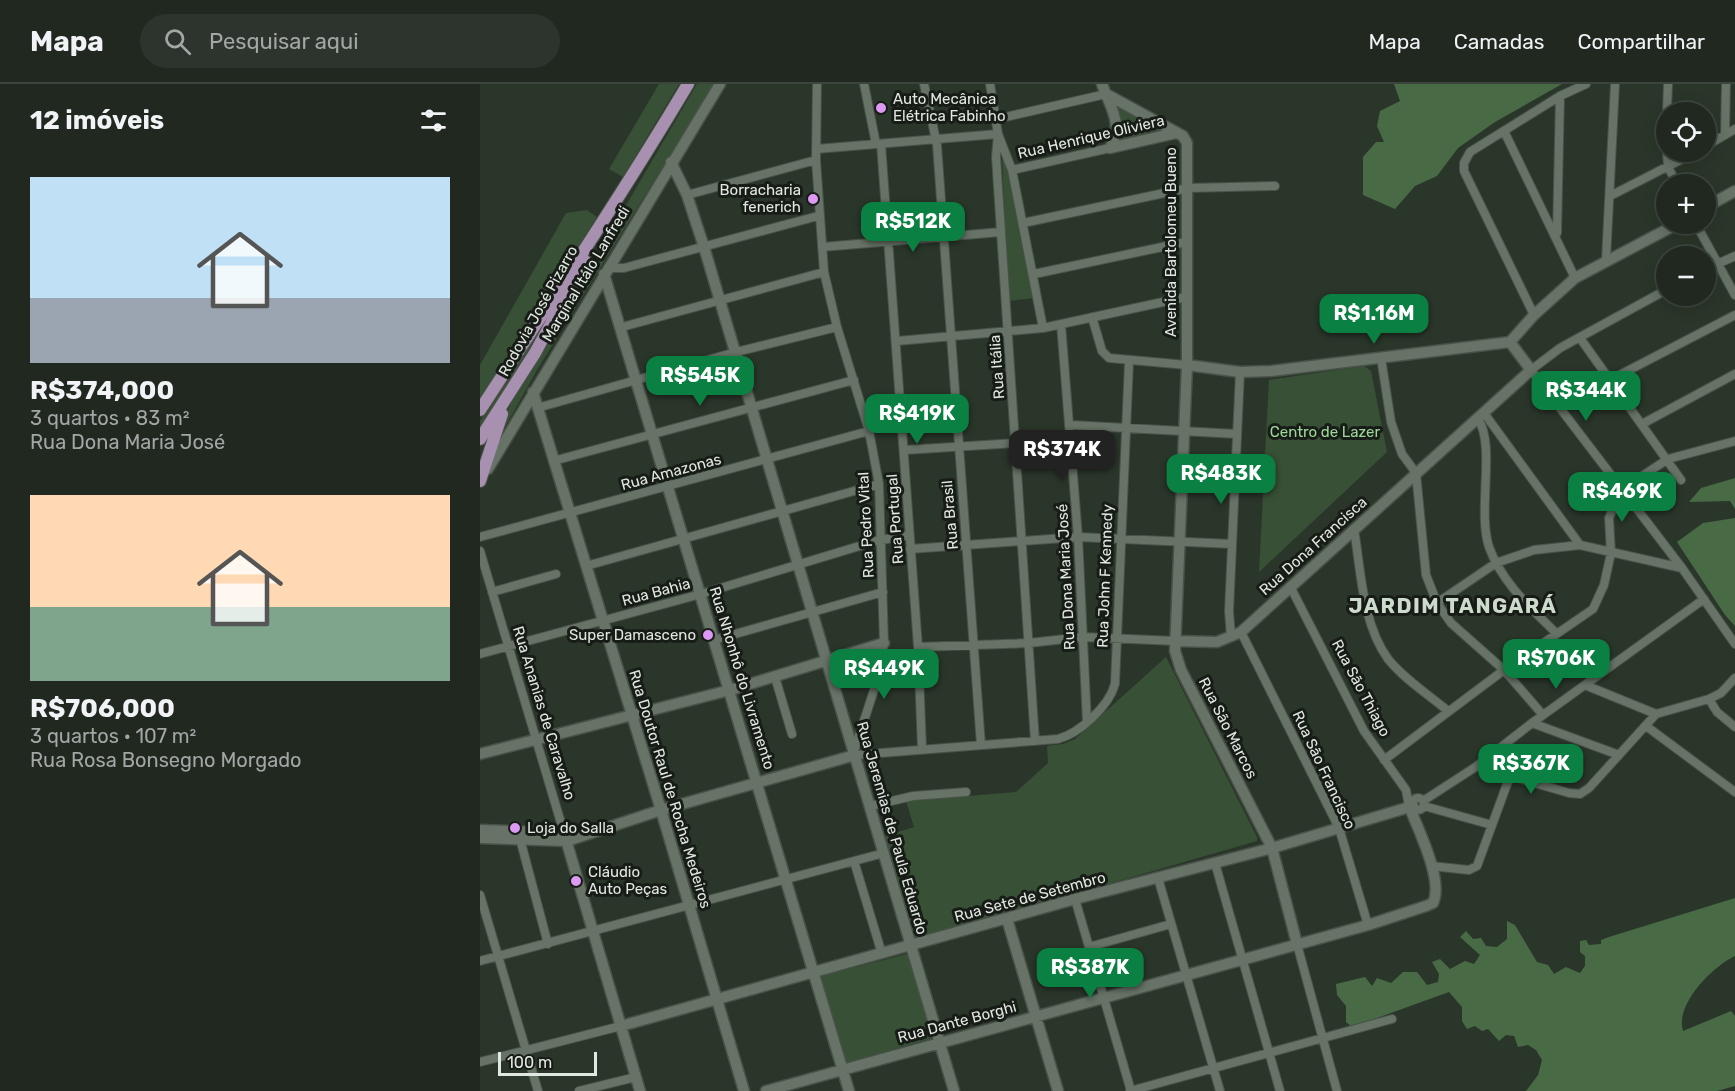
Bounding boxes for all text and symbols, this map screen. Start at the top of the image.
search box [140,14,560,68]
text: Mapa [30,25,104,58]
icon: search [161,25,194,58]
text: Pesquisar aqui [209,28,359,55]
text: Mapa [1368,29,1421,54]
text: Camadas [1454,29,1544,54]
text: Compartilhar [1577,29,1705,54]
place label: Auto Mecânica Elétrica Fabinho [893,90,1006,125]
marker: Auto Mecânica Elétrica Fabinho [874,101,888,115]
map controls [1656,102,1716,306]
button: locate [1656,102,1716,162]
icon: filters [417,104,450,137]
text: 12 imóveis [30,105,164,136]
street label: Rua Henrique Oliviera [1016,111,1166,163]
street label: Avenida Bartolomeu Bueno [1162,147,1180,337]
button: + [1656,174,1716,234]
place label: Borracharia fenerich [720,181,801,216]
marker: Borracharia fenerich [806,192,820,206]
pin: R$512K [864,202,962,253]
street label: Marginal Itálo Lanfredi [538,203,634,345]
text: R$512K [875,209,951,233]
icon: home [186,216,294,324]
street label: Rodovia José Pizarro [495,243,581,379]
button: − [1656,246,1716,306]
pin: R$1.16M [1319,294,1429,345]
text: R$1.16M [1333,301,1415,325]
street label: Rua Itália [986,334,1008,400]
pin: R$545K [651,356,749,407]
text: R$545K [660,363,740,387]
pin: R$344K [1537,371,1635,422]
text: R$374,000 [30,375,174,406]
text: R$344K [1546,378,1626,402]
pin: R$419K [868,394,966,445]
text: R$419K [879,401,955,425]
text: 3 quartos · 83 m² [30,406,190,430]
park label: Centro de Lazer [1270,423,1381,441]
text: Rua Dona Maria José [30,430,225,454]
pin: R$374K [1013,430,1111,481]
text: R$374K [1023,437,1101,461]
street label: Rua Amazonas [619,450,724,494]
pin: R$483K [1172,454,1270,505]
text: R$483K [1181,461,1261,485]
street label: Rua Pedro Vital [854,471,878,579]
pin: R$469K [1573,472,1671,523]
street label: Rua Portugal [883,473,907,565]
text: R$469K [1582,479,1662,503]
street label: Rua Brasil [938,480,962,550]
street label: Rua Dona Francisca [1256,493,1370,599]
street label: Rua Dona Maria José [1053,503,1079,651]
street label: Rua John F Kennedy [1093,504,1117,648]
icon: home [186,534,294,642]
street label: Rua Bahia [620,574,692,610]
street label: Rua Nhonhô do Livramento [706,584,778,772]
district label: JARDIM TANGARÁ [1349,593,1557,618]
street label: Rua Ananias de Caravalho [509,624,579,802]
place label: Super Damasceno [569,626,696,644]
marker: Super Damasceno [701,628,715,642]
street label: Rua São Thiago [1328,636,1394,740]
pin: R$706K [1507,639,1605,690]
text: R$706K [1517,646,1595,670]
pin: R$449K [835,649,933,700]
text: R$449K [844,656,924,680]
street label: Rua Doutor Raul de Rocha Medeiros [625,668,715,911]
street label: Rua São Marcos [1195,674,1261,782]
text: R$706,000 [30,693,175,724]
street label: Rua São Francisco [1289,708,1359,832]
street label: Rua Jeremias de Paula Eduardo [853,719,931,937]
text: 3 quartos · 107 m² [30,724,196,748]
pin: R$367K [1482,744,1580,795]
text: Rua Rosa Bonsegno Morgado [30,748,302,772]
text: R$367K [1492,751,1570,775]
place label: Loja do Salla [527,819,614,837]
marker: Loja do Salla [508,821,522,835]
place label: Cláudio Auto Peças [588,863,668,898]
street label: Rua Sete de Setembro [952,868,1108,926]
marker: Cláudio Auto Peças [569,874,583,888]
pin: R$387K [1041,948,1139,999]
text: R$387K [1051,955,1129,979]
street label: Rua Dante Borghi [896,997,1018,1047]
scale bar [498,1049,597,1076]
text: 100 m [507,1053,552,1072]

